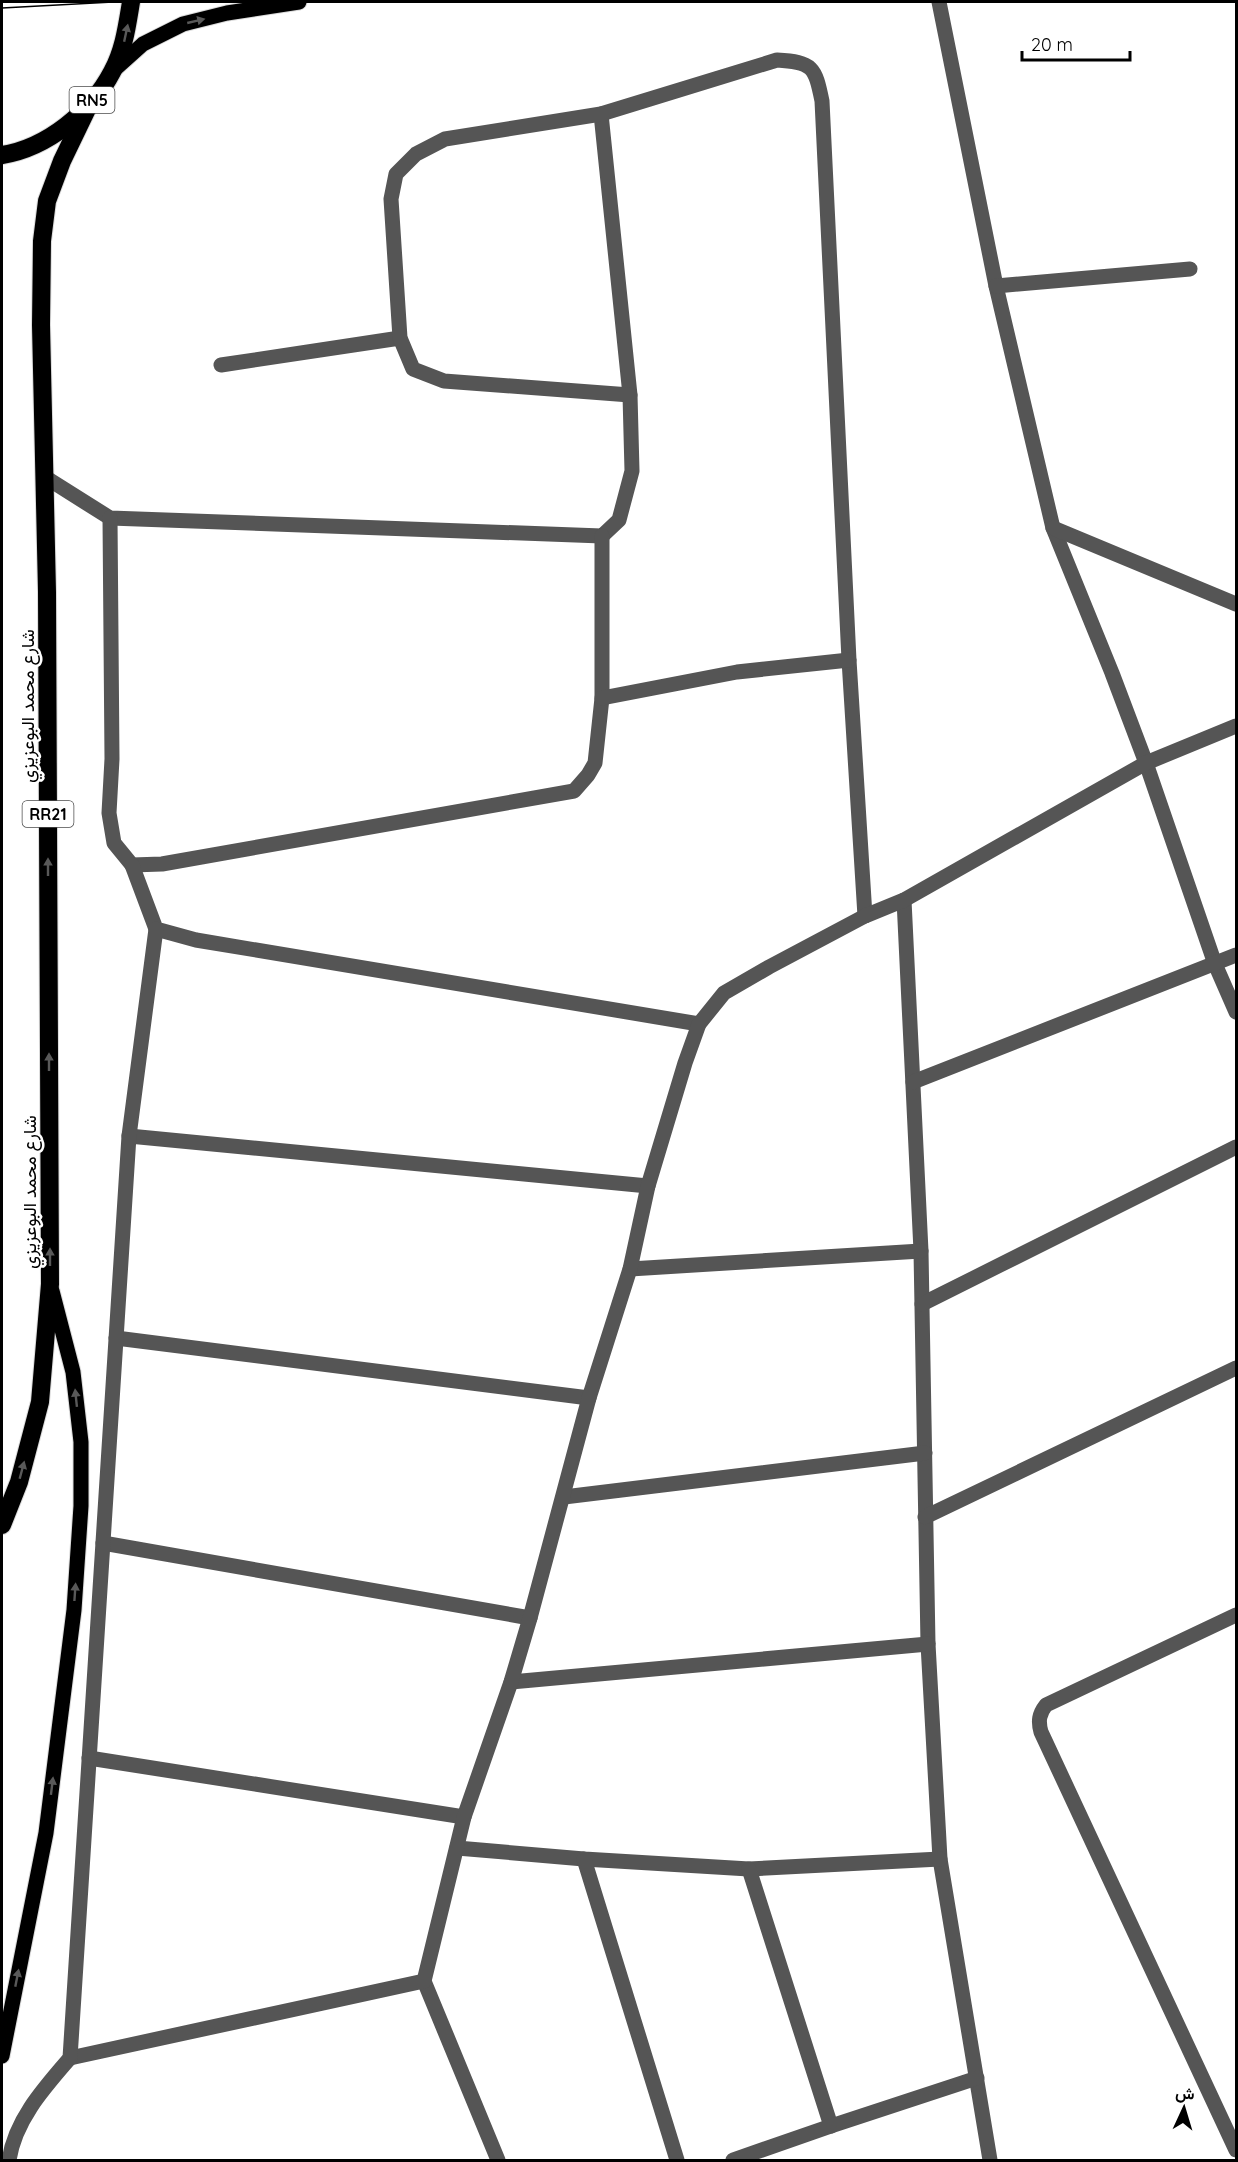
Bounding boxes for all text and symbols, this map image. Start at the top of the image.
one-way arrow [187,15,206,25]
one-way arrow [121,24,131,42]
scale bar [1022,24,1130,62]
text: 20 m [1031,33,1073,56]
road number: RN5 [70,87,115,113]
street label: شارع محمد البوعزيزي [16,629,43,783]
road number: RR21 [22,801,74,827]
one-way arrow [44,857,53,876]
one-way arrow [44,1052,54,1071]
street label: شارع محمد البوعزيزي [18,1115,45,1269]
one-way arrow [45,1247,55,1266]
one-way arrow [71,1388,81,1407]
one-way arrow [18,1461,27,1479]
one-way arrow [71,1583,80,1602]
one-way arrow [48,1776,57,1795]
one-way arrow [13,1968,22,1987]
north arrow [1154,2078,1214,2138]
text: ش [1175,2082,1195,2104]

